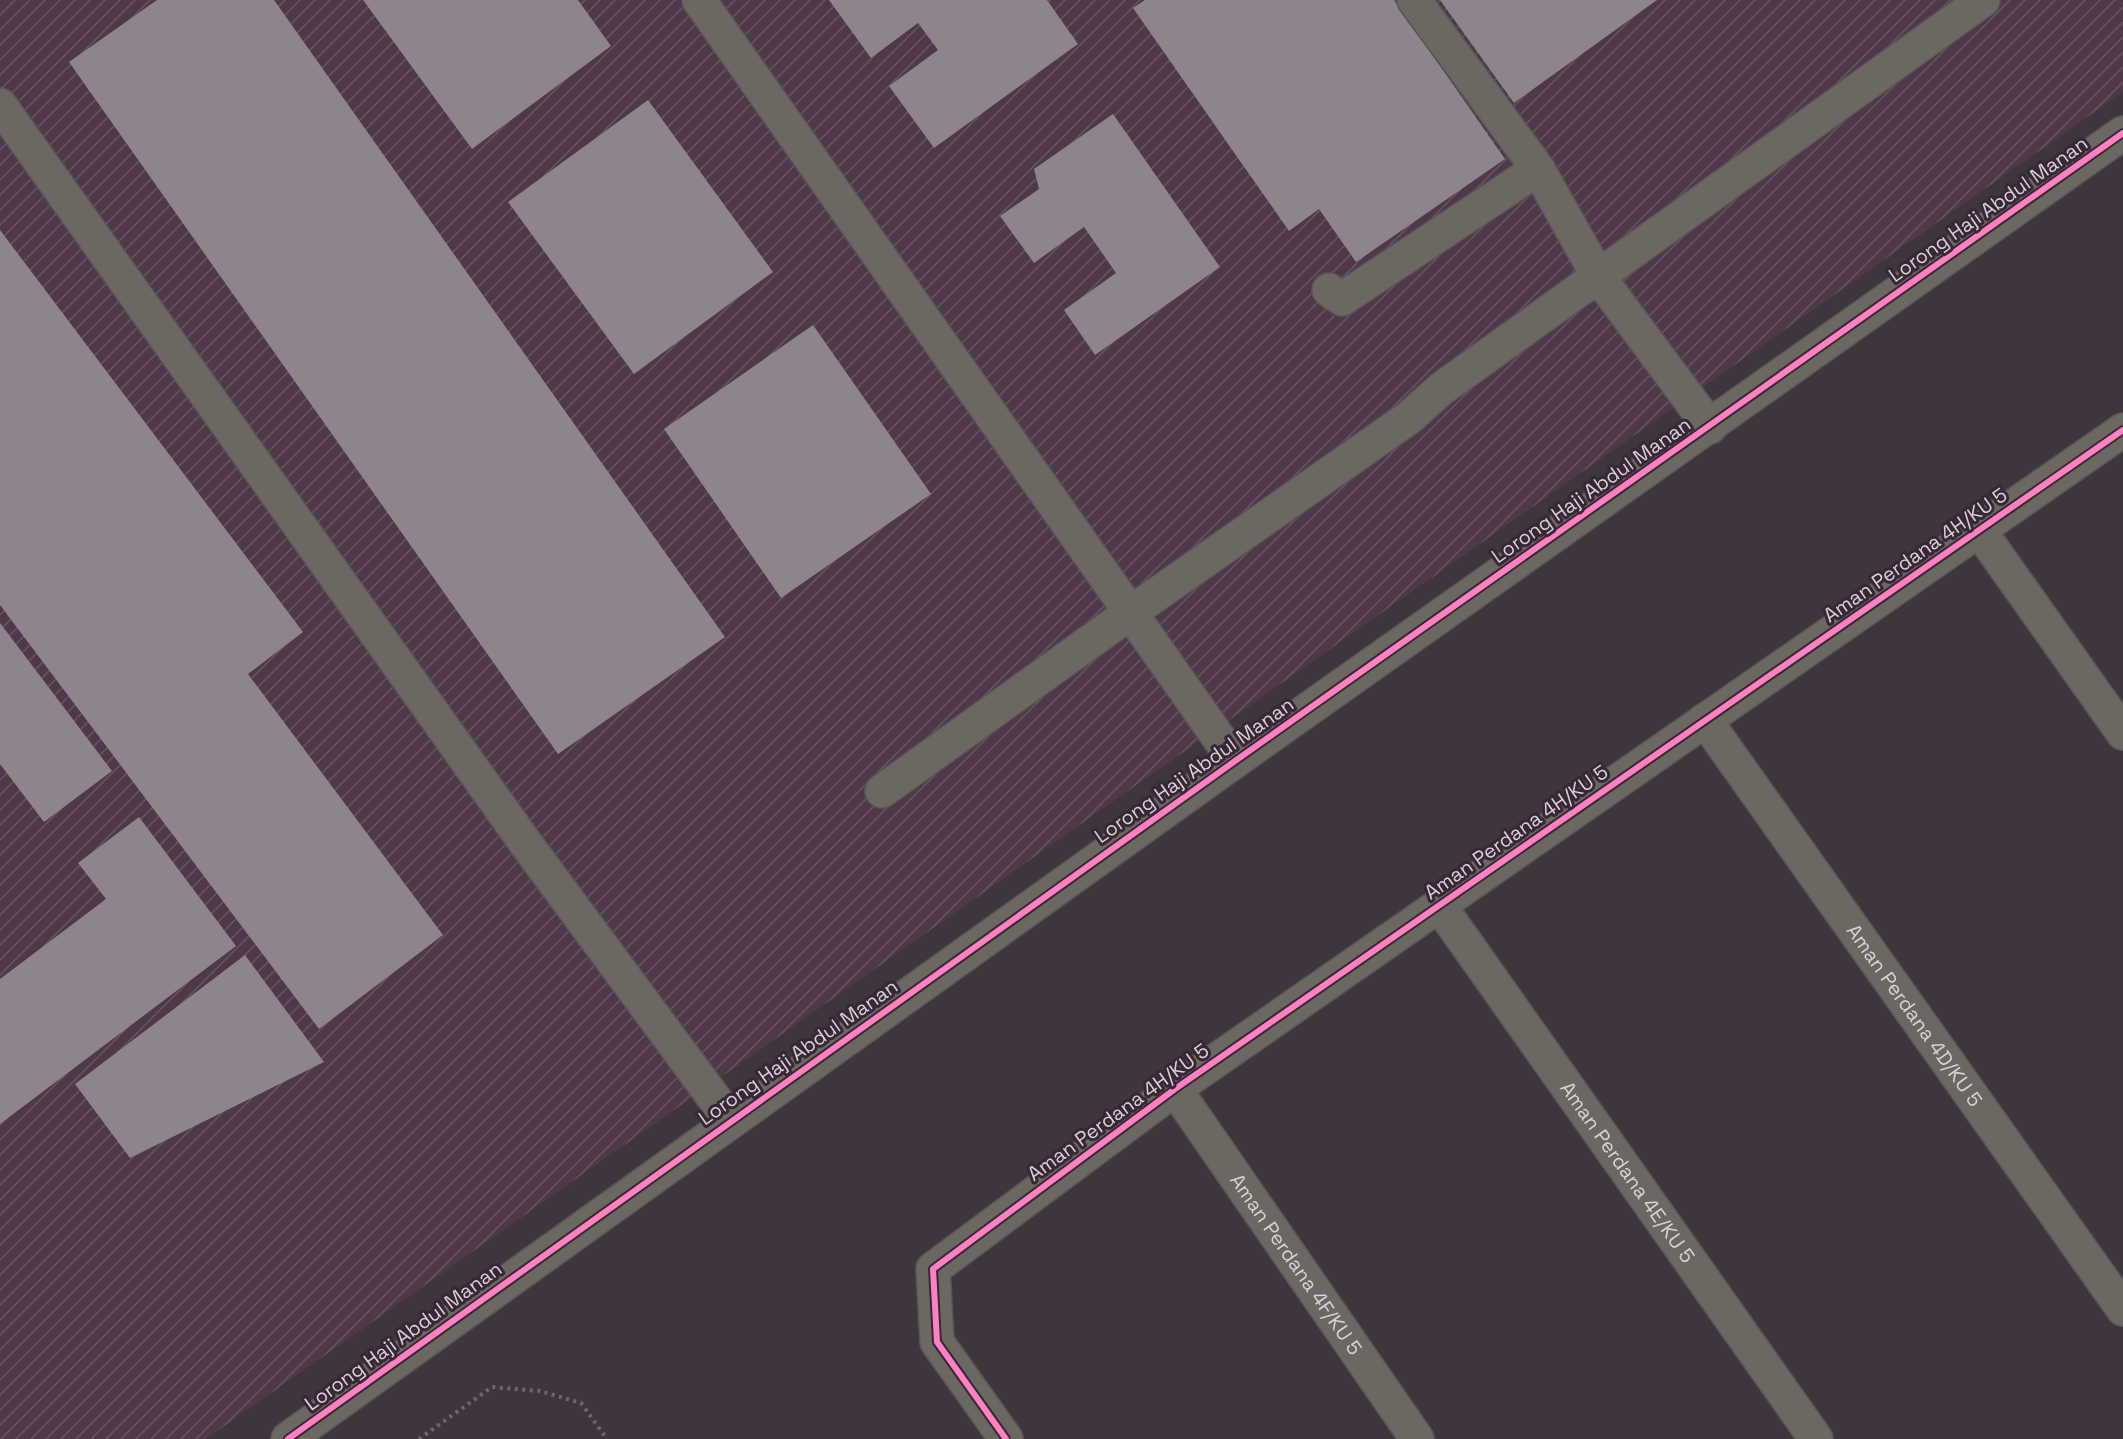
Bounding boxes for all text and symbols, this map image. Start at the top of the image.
street label: Lorong Haji Abdul Manan [1883,130,2093,288]
street label: Lorong Haji Abdul Manan [1486,411,1696,569]
street label: Aman Perdana 4H/KU 5 [1818,482,2012,628]
street label: Lorong Haji Abdul Manan [1089,691,1299,849]
street label: Aman Perdana 4H/KU 5 [1419,759,1613,905]
street label: Aman Perdana 4D/KU 5 [1841,919,1988,1112]
street label: Lorong Haji Abdul Manan [693,973,903,1131]
street label: Aman Perdana 4H/KU 5 [1022,1037,1214,1187]
street label: Aman Perdana 4E/KU 5 [1555,1076,1701,1268]
street label: Aman Perdana 4F/KU 5 [1224,1168,1368,1360]
street label: Lorong Haji Abdul Manan [299,1256,507,1416]

